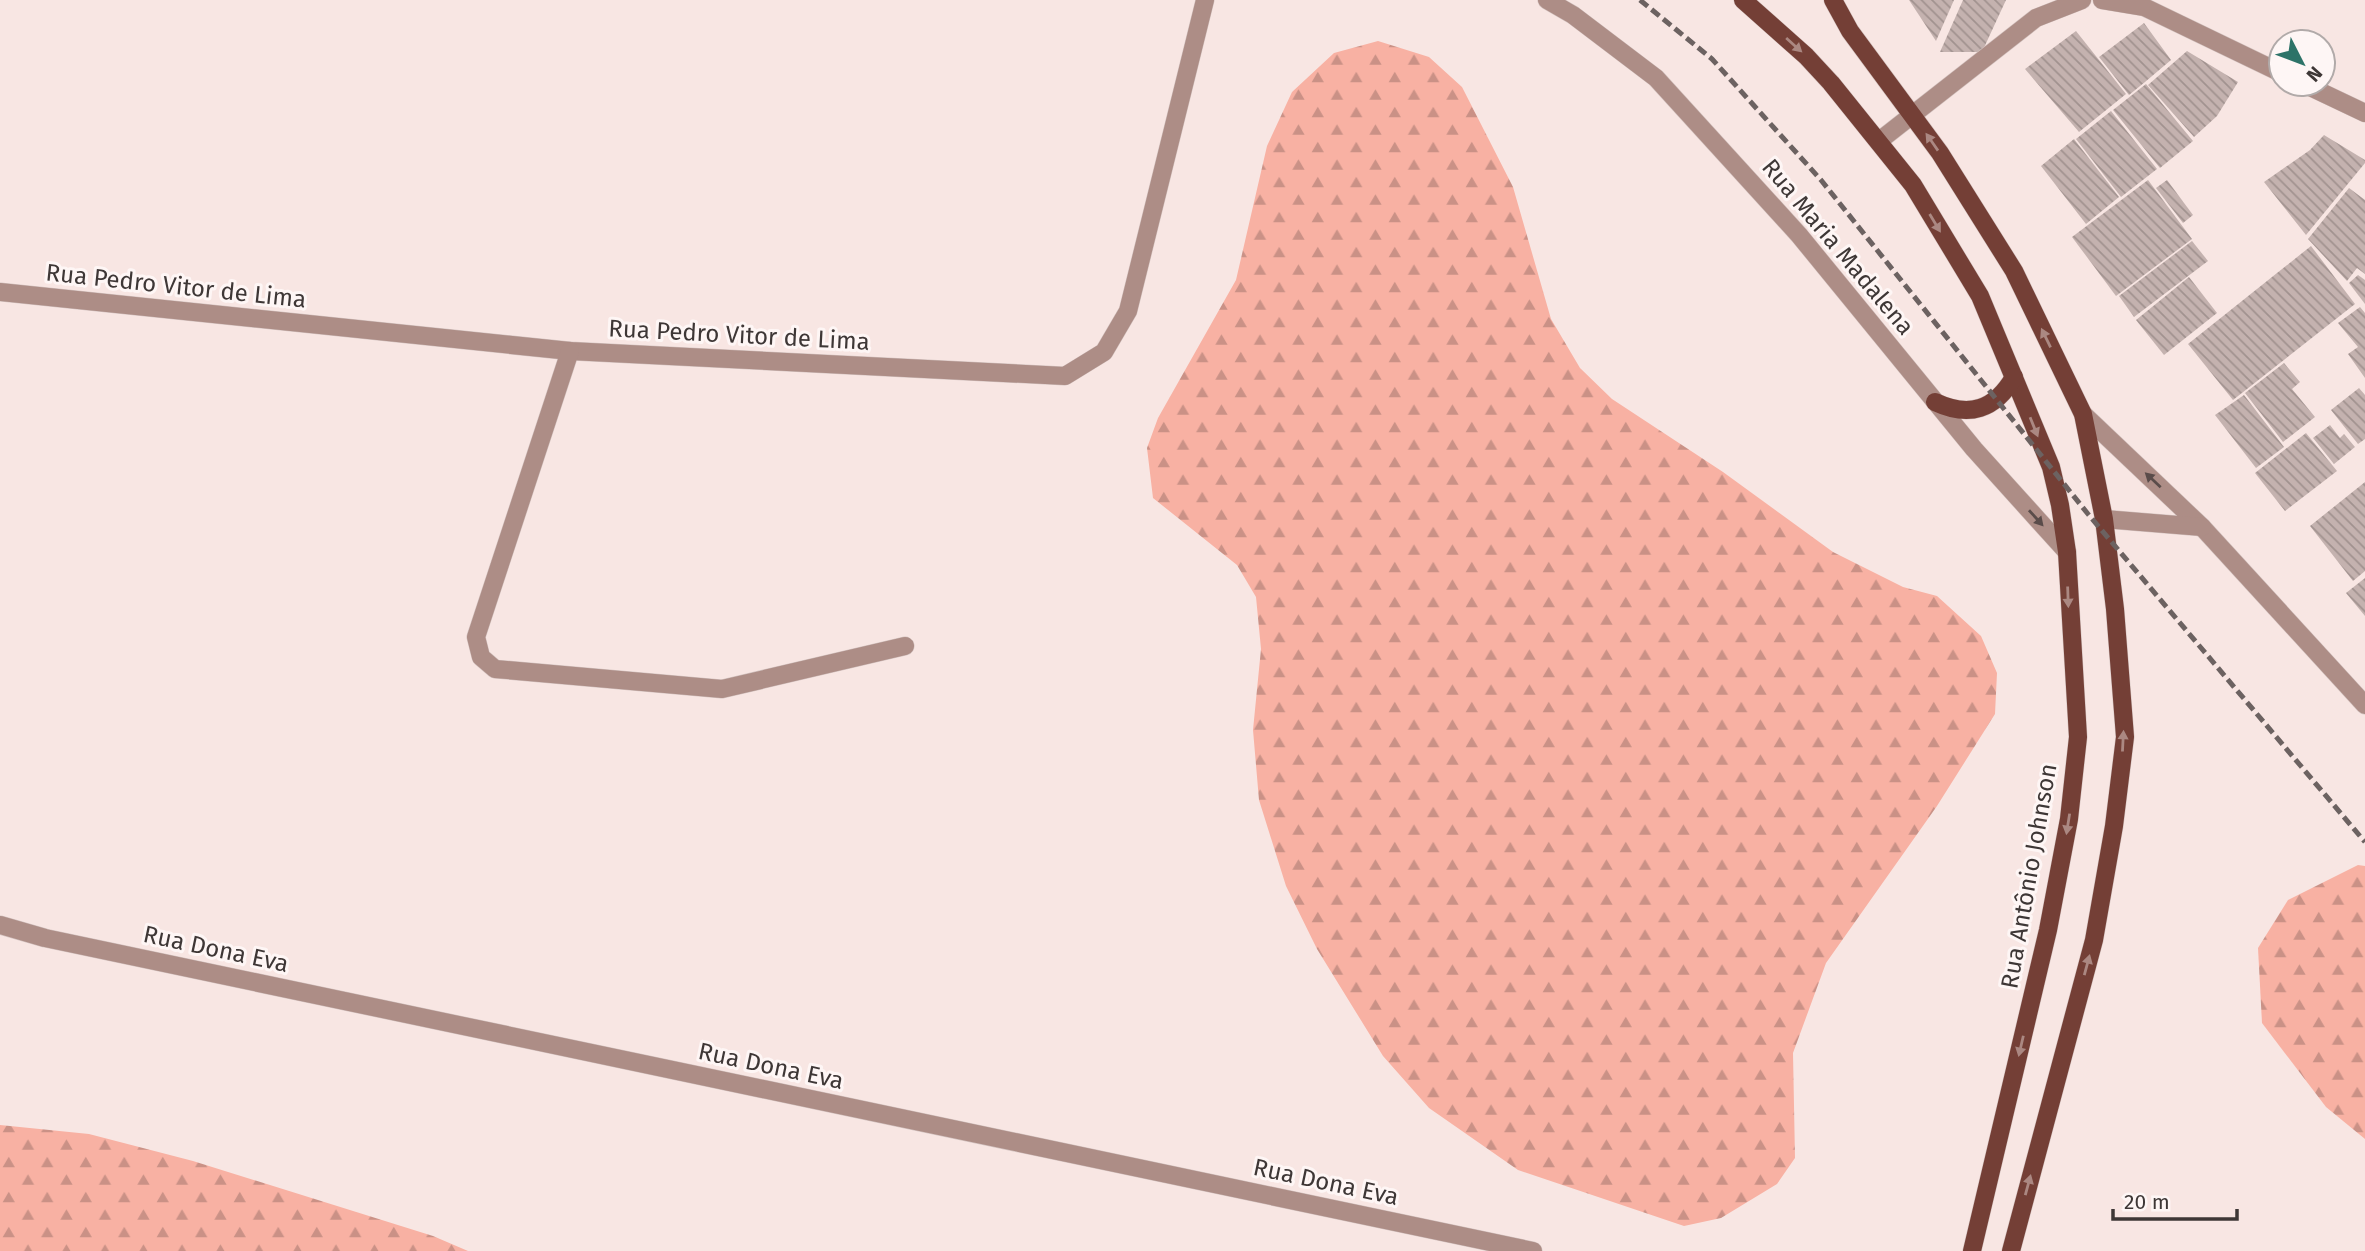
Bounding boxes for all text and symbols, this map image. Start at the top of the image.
north arrow [2267,28,2337,98]
one-way arrow [1785,37,1803,53]
text: N [2301,62,2327,86]
one-way arrow [1925,133,1939,151]
street label: Rua Maria Madalena [1756,153,1920,341]
one-way arrow [1929,213,1942,232]
street label: Rua Pedro Vitor de Lima [44,258,308,314]
street label: Rua Pedro Vitor de Lima [608,314,870,356]
one-way arrow [2040,328,2052,348]
one-way arrow [2029,417,2040,438]
one-way arrow [2144,472,2162,488]
one-way arrow [2028,509,2044,527]
one-way arrow [2063,586,2074,608]
one-way arrow [2118,730,2129,752]
street label: Rua Antônio Johnson [1995,761,2063,991]
one-way arrow [2062,813,2073,835]
street label: Rua Dona Eva [141,920,291,978]
one-way arrow [2082,954,2093,976]
one-way arrow [2015,1035,2026,1057]
street label: Rua Dona Eva [696,1037,846,1095]
street label: Rua Dona Eva [1251,1153,1401,1211]
one-way arrow [2023,1174,2034,1196]
scale bar [2113,1178,2237,1222]
text: 20 m [2124,1189,2170,1215]

